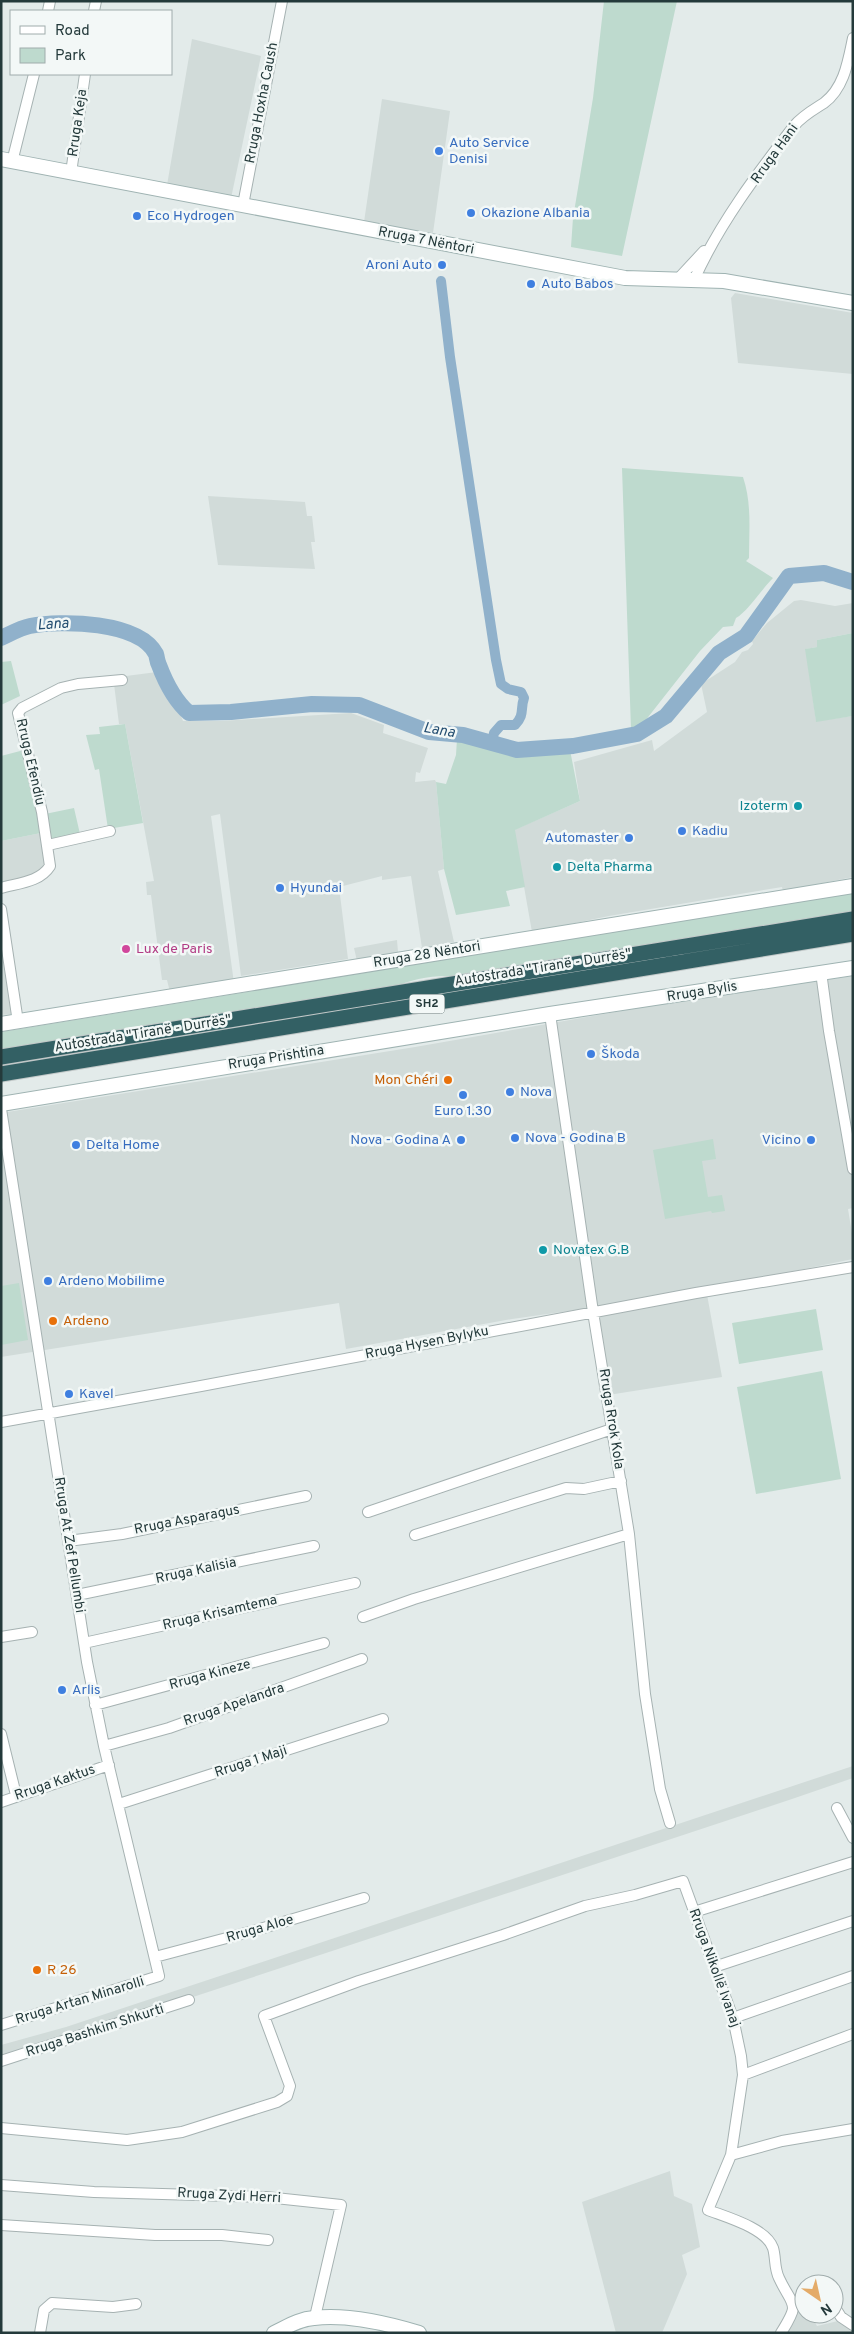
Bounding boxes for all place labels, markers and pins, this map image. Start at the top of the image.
place label: Auto Service Denisi [449,135,529,168]
marker: Auto Service Denisi [433,145,445,157]
place label: Okazione Albania [481,205,590,222]
marker: Okazione Albania [465,207,477,219]
place label: Eco Hydrogen [147,208,235,225]
marker: Eco Hydrogen [131,210,143,222]
place label: Aroni Auto [365,257,432,274]
marker: Aroni Auto [436,259,448,271]
place label: Auto Babos [541,276,614,293]
marker: Auto Babos [525,278,537,290]
place label: Izoterm [739,798,788,815]
marker: Izoterm [792,800,804,812]
place label: Kadiu [692,823,728,840]
marker: Kadiu [676,825,688,837]
place label: Automaster [545,830,620,847]
marker: Automaster [623,832,635,844]
place label: Delta Pharma [567,859,652,876]
marker: Delta Pharma [551,861,563,873]
place label: Hyundai [290,880,342,897]
marker: Hyundai [274,882,286,894]
place label: Lux de Paris [136,941,213,958]
marker: Lux de Paris [120,943,132,955]
place label: Škoda [601,1045,640,1063]
marker: Škoda [585,1048,597,1060]
place label: Mon Chéri [374,1072,438,1089]
marker: Mon Chéri [442,1074,454,1086]
place label: Nova [520,1084,552,1101]
marker: Nova [504,1086,516,1098]
marker: Euro 1.30 [457,1089,469,1101]
place label: Euro 1.30 [434,1103,492,1120]
place label: Nova - Godina B [525,1130,626,1147]
place label: Nova - Godina A [350,1132,451,1149]
marker: Nova - Godina B [509,1132,521,1144]
place label: Vicino [762,1132,801,1149]
marker: Nova - Godina A [455,1134,467,1146]
marker: Vicino [805,1134,817,1146]
place label: Delta Home [86,1137,160,1154]
marker: Delta Home [70,1139,82,1151]
place label: Novatex G.B [553,1242,629,1259]
marker: Novatex G.B [537,1244,549,1256]
place label: Ardeno Mobilime [58,1273,165,1290]
marker: Ardeno Mobilime [42,1275,54,1287]
place label: Ardeno [63,1313,109,1330]
marker: Ardeno [47,1315,59,1327]
place label: Kavel [79,1386,114,1403]
marker: Kavel [63,1388,75,1400]
place label: Arlis [72,1682,101,1699]
marker: Arlis [56,1684,68,1696]
place label: R 26 [47,1962,77,1979]
marker: R 26 [31,1964,43,1976]

